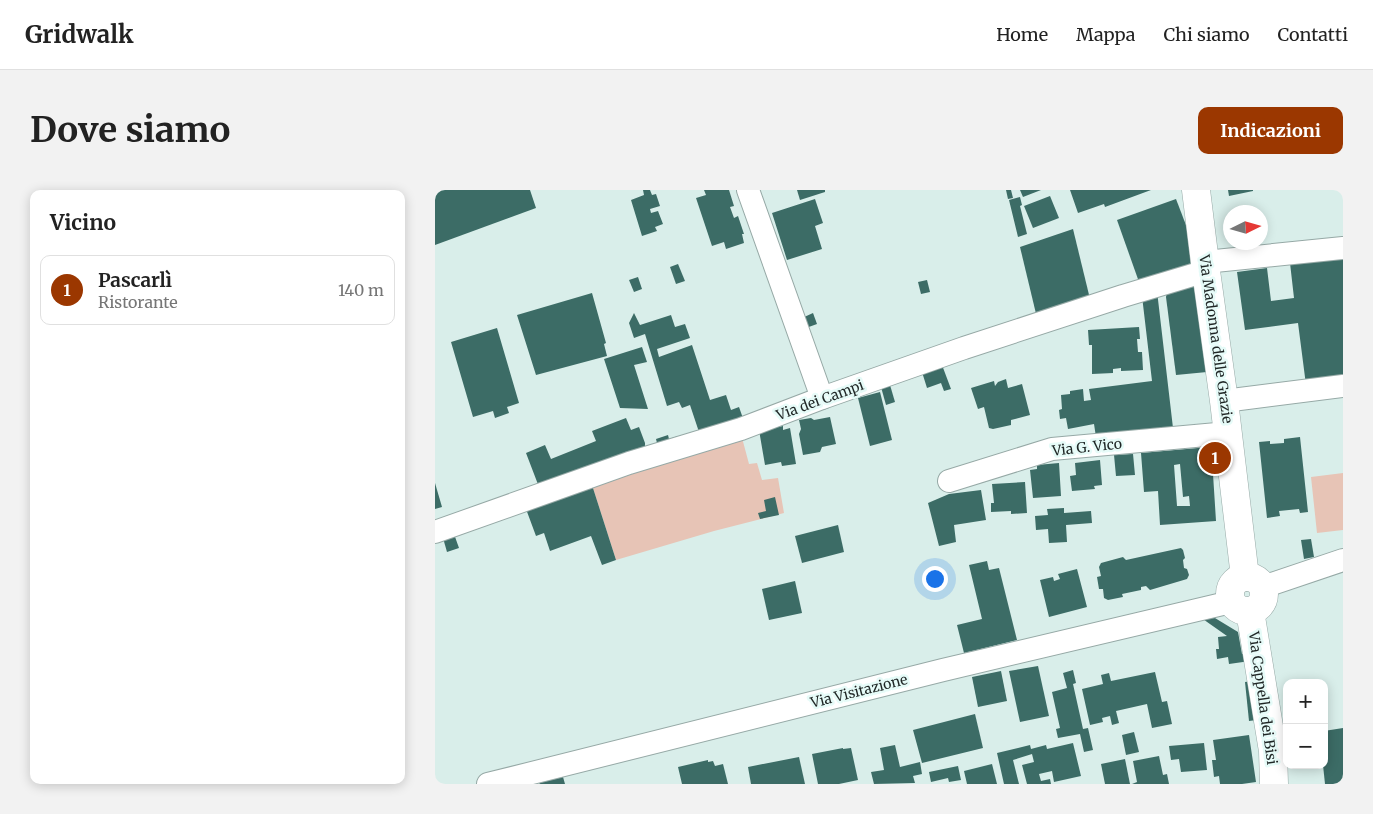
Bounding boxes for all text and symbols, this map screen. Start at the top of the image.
text: Gridwalk [25,19,134,50]
text: Home [996,23,1048,46]
text: Mappa [1076,23,1135,46]
text: Chi siamo [1163,23,1250,46]
text: Contatti [1278,23,1348,46]
button: Indicazioni [1198,107,1343,154]
text: Dove siamo [30,108,230,152]
north arrow [1223,205,1268,250]
text: Vicino [50,209,116,236]
street label: Via Madonna delle Grazie [1195,252,1237,425]
text: Pascarlì [98,268,172,292]
text: 1 [63,280,71,300]
text: 140 m [338,280,384,300]
text: Ristorante [98,292,178,312]
street label: Via dei Campi [773,376,867,424]
street label: Via G. Vico [1050,434,1123,460]
pin: 1 [1199,439,1231,477]
your location [922,566,948,592]
street label: Via Cappella dei Bisi [1245,629,1281,766]
street label: Via Visitazione [808,670,909,712]
map controls [1283,679,1328,769]
button: + [1283,679,1328,724]
button: − [1283,724,1328,769]

